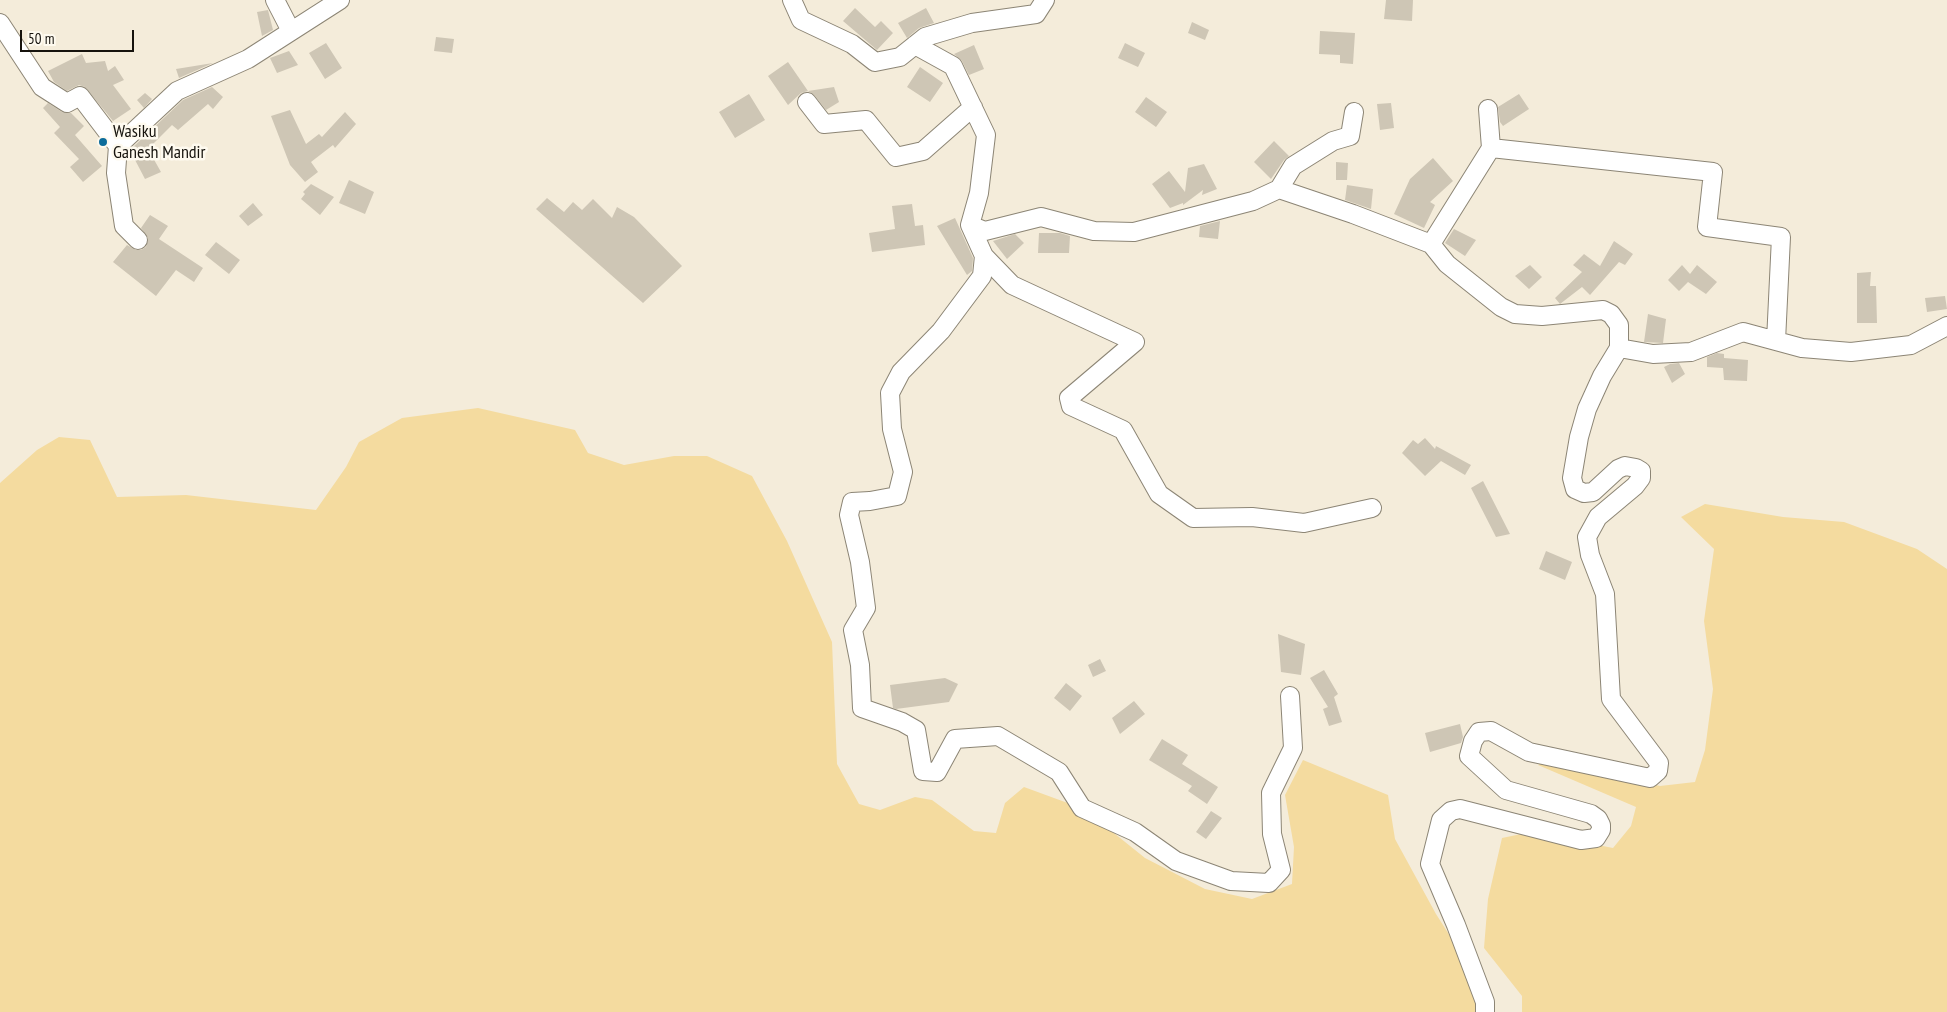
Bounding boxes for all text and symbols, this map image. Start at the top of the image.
scale bar [22,20,136,52]
text: 50 m [28,29,54,48]
place label: Wasiku Ganesh Mandir [113,121,205,163]
marker: Wasiku Ganesh Mandir [97,136,109,148]

